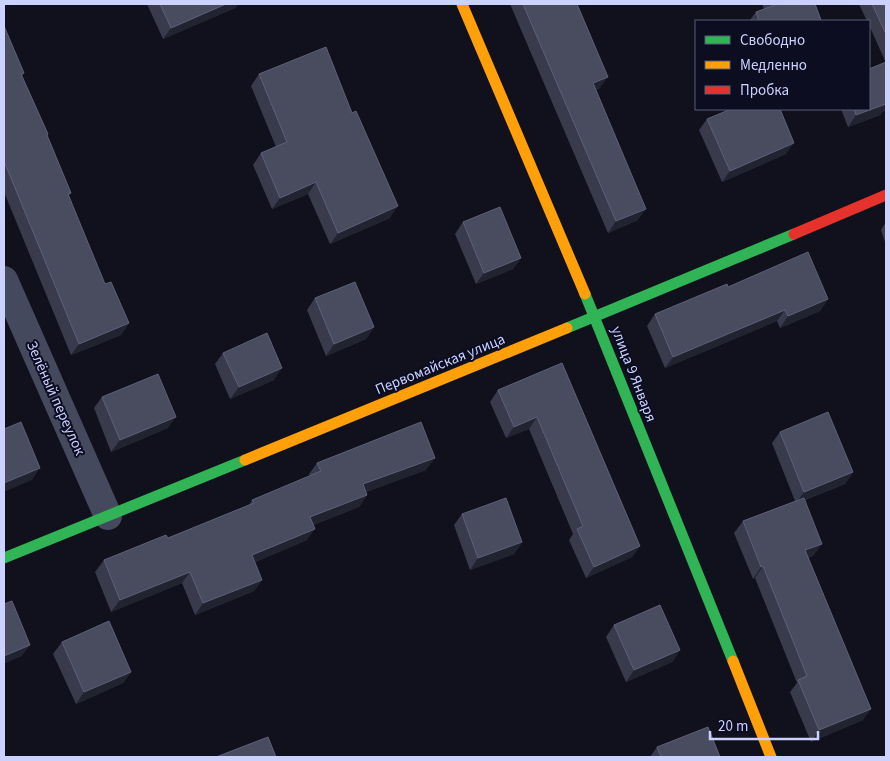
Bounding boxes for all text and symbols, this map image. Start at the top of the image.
legend [695,20,870,110]
text: Свободно [740,30,805,51]
text: Медленно [740,55,807,76]
text: Пробка [740,80,789,101]
street label: улица 9 Января [606,323,661,425]
street label: Первомайская улица [372,329,508,400]
street label: Зелёный переулок [21,338,90,459]
scale bar [710,708,818,740]
text: 20 m [718,716,748,737]

